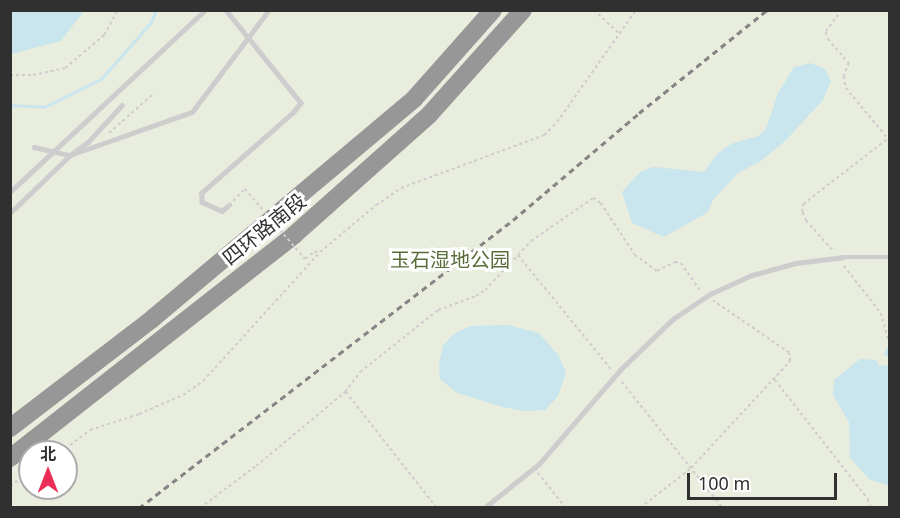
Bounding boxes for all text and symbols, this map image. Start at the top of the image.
street label: 四环路南段 [218,188,310,270]
park label: 玉石湿地公园 [390,247,510,271]
north arrow [18,440,78,500]
text: 北 [40,443,56,465]
scale bar [690,461,840,499]
text: 100 m [698,471,750,495]

